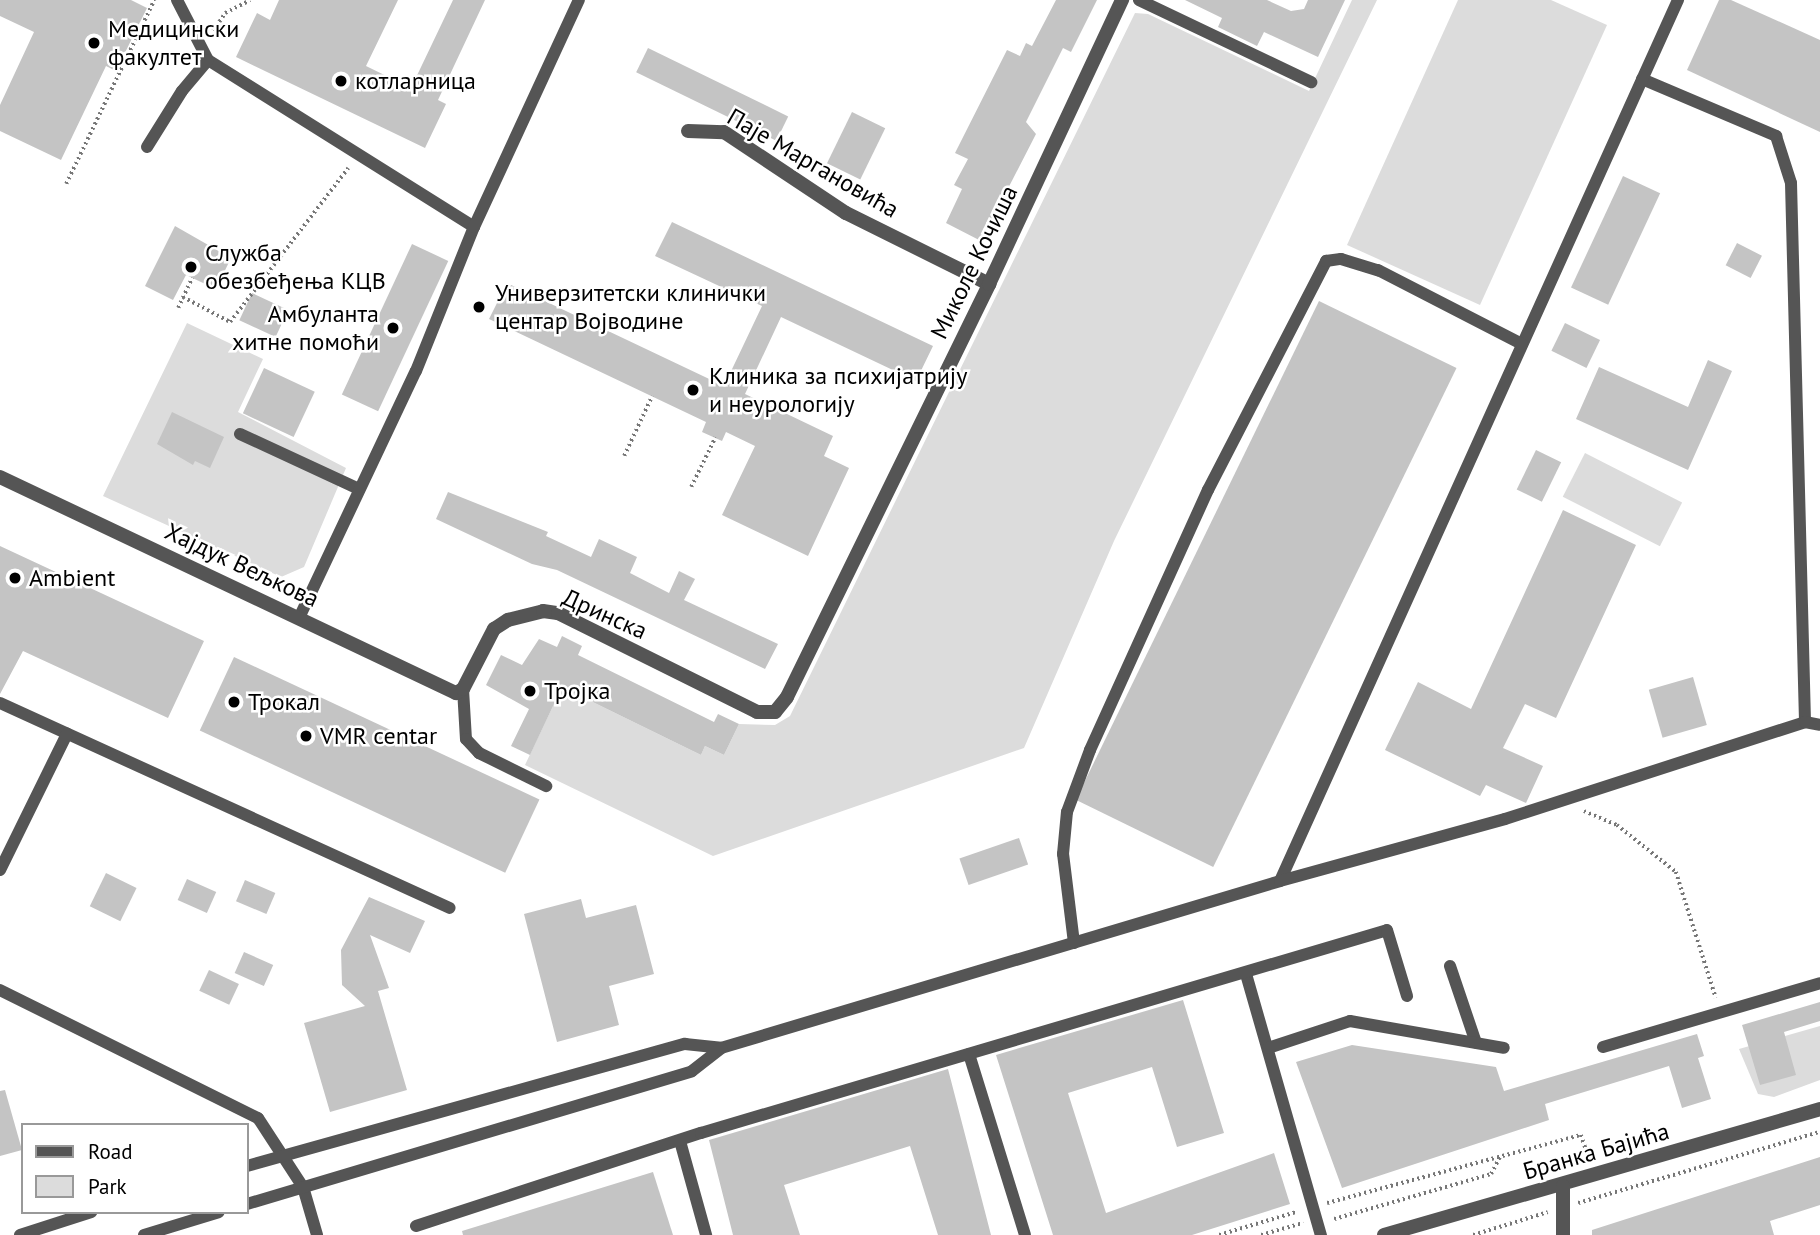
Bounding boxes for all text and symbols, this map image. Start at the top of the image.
place label: Медицински факултет [108,15,239,71]
marker: Медицински факултет [86,35,102,51]
place label: котларница [355,67,476,95]
marker: котларница [333,73,349,89]
street label: Паје Маргановића [722,102,904,224]
street label: Миколе Кочиша [924,181,1024,343]
place label: Служба обезбеђења КЦВ [205,239,386,295]
marker: Служба обезбеђења КЦВ [183,259,199,275]
place label: Универзитетски клинички центар Војводине [495,279,766,335]
marker: Универзитетски клинички центар Војводине [469,297,489,317]
place label: Амбуланта хитне помоћи [232,300,379,356]
marker: Амбуланта хитне помоћи [385,320,401,336]
place label: Клиника за психијатрију и неурологију [709,362,967,418]
marker: Клиника за психијатрију и неурологију [683,380,703,400]
street label: Хајдук Вељкова [161,517,323,613]
place label: Ambient [29,564,115,592]
marker: Ambient [7,570,23,586]
street label: Дринска [558,583,652,645]
place label: Тројка [544,677,610,705]
marker: Тројка [522,683,538,699]
place label: Трокал [248,688,320,716]
marker: Трокал [226,694,242,710]
place label: VMR centar [320,722,437,750]
marker: VMR centar [298,728,314,744]
street label: Бранка Бајића [1520,1116,1672,1186]
legend [21,1123,248,1214]
text: Road [88,1138,132,1165]
text: Park [88,1173,127,1200]

